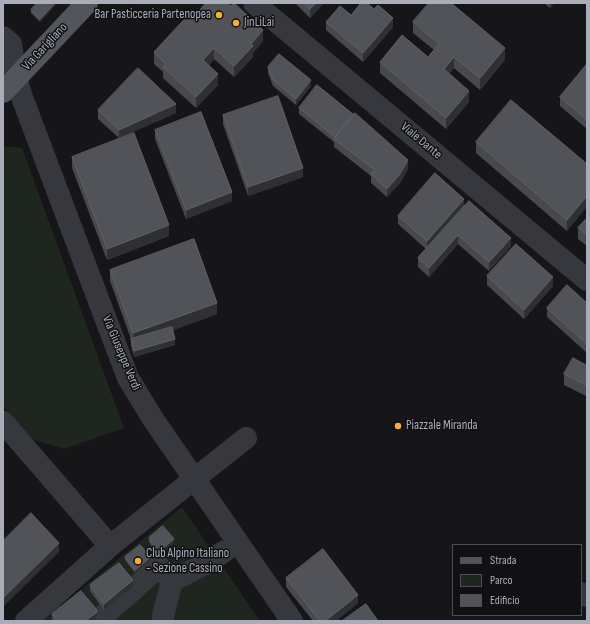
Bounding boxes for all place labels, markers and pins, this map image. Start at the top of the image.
place label: Bar Pasticceria Partenopea [94,7,211,23]
marker: Bar Pasticceria Partenopea [214,10,224,20]
place label: JinLiLai [244,15,274,31]
marker: JinLiLai [231,18,241,28]
place label: Piazzale Miranda [406,418,478,434]
marker: Piazzale Miranda [393,421,403,431]
place label: Club Alpino Italiano - Sezione Cassino [146,546,229,577]
marker: Club Alpino Italiano - Sezione Cassino [133,556,143,566]

